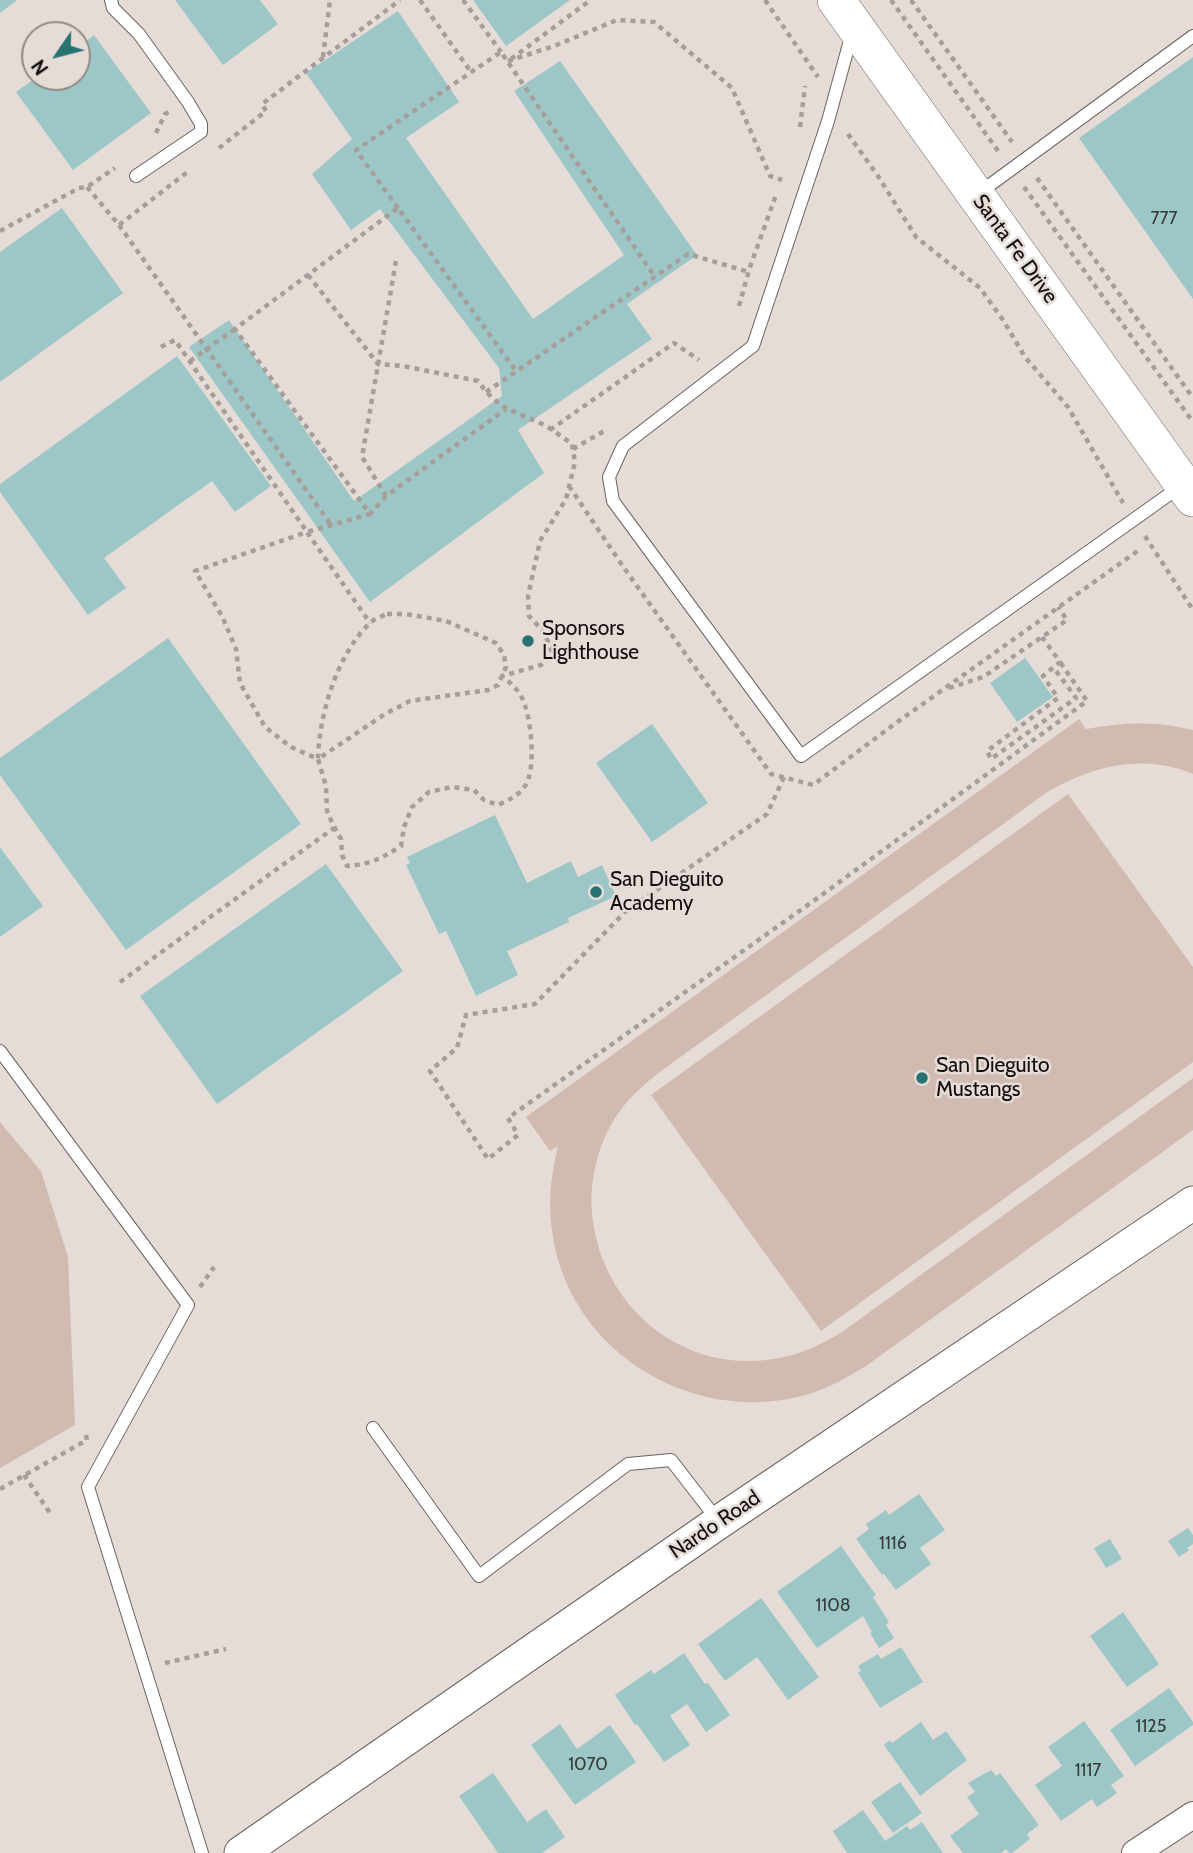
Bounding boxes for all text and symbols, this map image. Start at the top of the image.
north arrow [21,21,91,91]
text: N [27,55,53,79]
street label: Santa Fe Drive [967,190,1063,308]
house number: 777 [1150,208,1178,230]
place label: Sponsors Lighthouse [542,616,639,666]
marker: Sponsors Lighthouse [520,633,536,649]
place label: San Dieguito Academy [610,867,724,917]
marker: San Dieguito Academy [588,884,604,900]
place label: San Dieguito Mustangs [936,1053,1050,1103]
marker: San Dieguito Mustangs [914,1070,930,1086]
street label: Nardo Road [665,1485,765,1565]
house number: 1116 [879,1533,907,1555]
house number: 1108 [815,1595,851,1617]
house number: 1125 [1136,1716,1166,1738]
house number: 1070 [568,1754,608,1776]
house number: 1117 [1075,1760,1101,1782]

